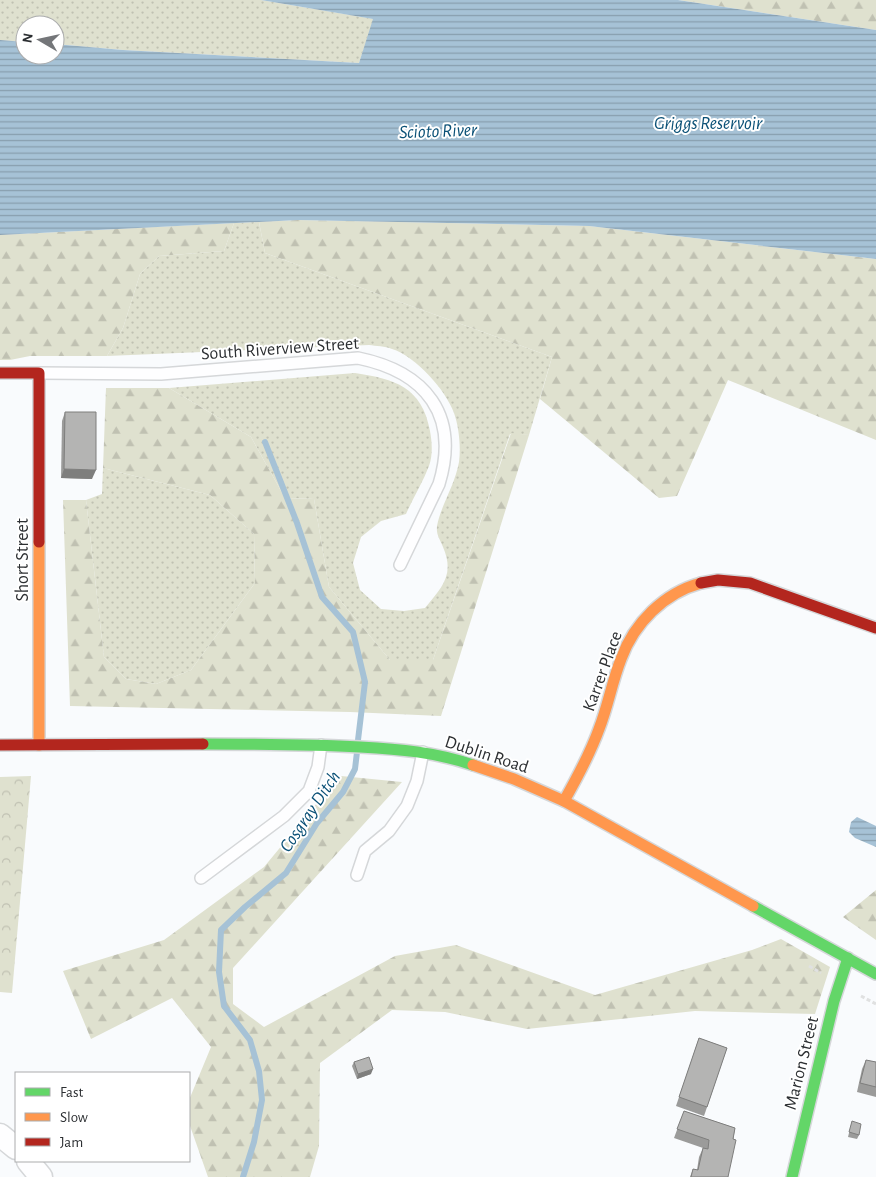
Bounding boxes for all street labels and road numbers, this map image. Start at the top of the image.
street label: South Riverview Street [201,334,360,363]
street label: Short Street [14,518,32,602]
street label: Karrer Place [580,629,626,714]
street label: Dublin Road [443,733,531,777]
street label: Marion Street [782,1014,822,1112]

